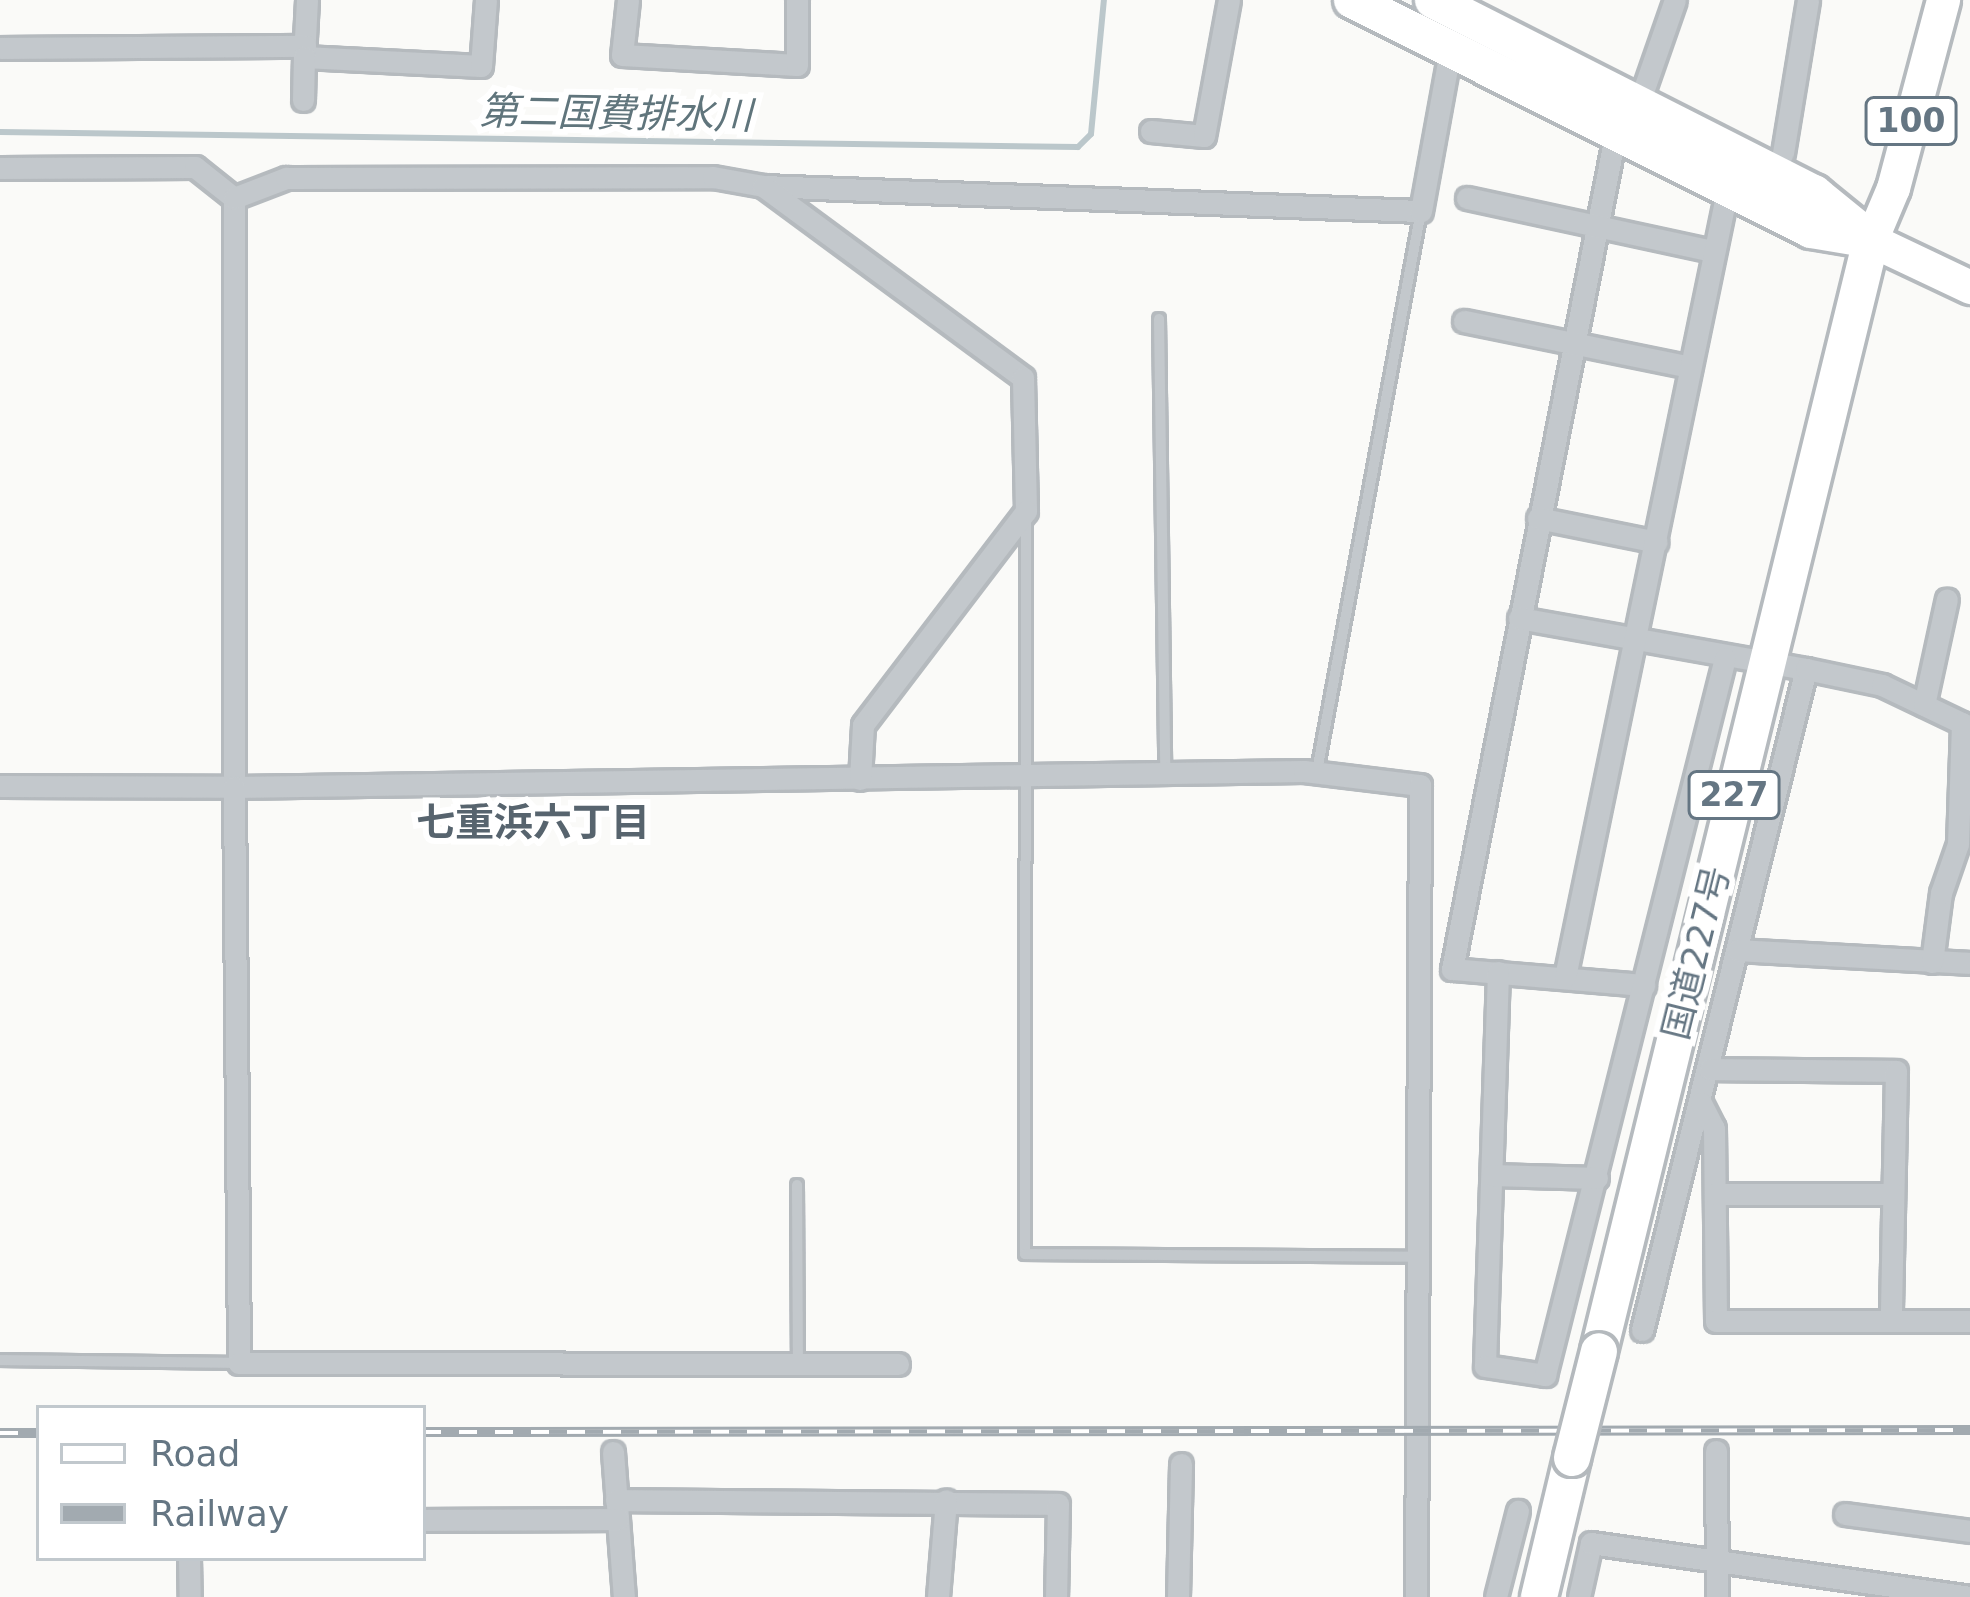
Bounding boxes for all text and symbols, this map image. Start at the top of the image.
water label: 第二国費排水川 [479,88,753,140]
road number: 100 [1863,94,1959,148]
road number: 227 [1686,768,1782,822]
district label: 七重浜六丁目 [416,800,650,846]
street label: 国道227号 [1654,862,1738,1044]
legend [36,1405,426,1561]
text: Road [150,1433,240,1474]
text: Railway [150,1493,289,1534]

